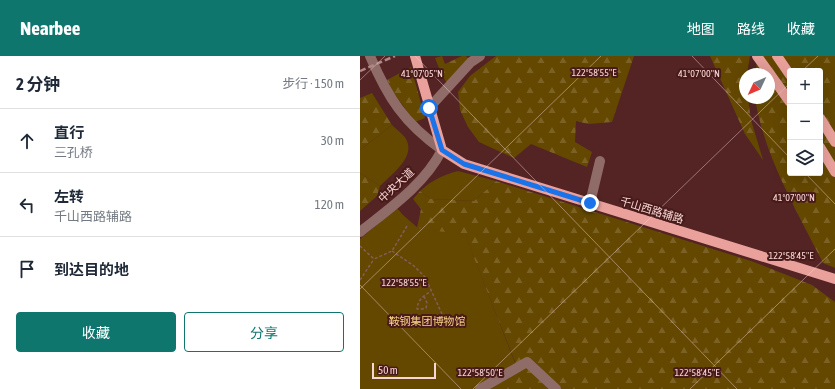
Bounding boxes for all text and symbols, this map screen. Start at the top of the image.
text: Nearbee [20,17,80,39]
text: 地图 [687,21,715,37]
text: 路线 [737,21,765,37]
text: 收藏 [787,21,815,37]
text: 122°58'55"E [572,67,617,78]
text: 41°07'05"N [401,68,443,79]
text: 41°07'00"N [678,68,720,79]
north arrow [739,68,775,104]
map controls [787,68,823,176]
button: + [787,68,823,104]
text: 2 分钟 [16,74,60,94]
text: 步行 · 150 m [282,76,344,91]
route start [420,99,438,117]
button: − [787,104,823,140]
text: 直行 [54,124,84,141]
icon: ahead [16,130,38,152]
text: 30 m [321,133,344,148]
button: layers [787,140,823,176]
text: 三孔桥 [54,145,93,160]
street label: 中央大道 [376,166,416,204]
text: 左转 [54,188,84,205]
text: 41°07'00"N [773,192,815,203]
icon: left [16,194,38,216]
route end [581,194,599,212]
street label: 千山西路辅路 [619,195,685,225]
text: 120 m [315,197,344,212]
text: 千山西路辅路 [54,209,132,224]
text: 122°58'45"E [769,250,814,261]
icon: arrive [16,258,38,280]
text: 到达目的地 [54,261,129,278]
text: 122°58'55"E [382,277,427,288]
button: 收藏 [16,312,176,352]
button: 分享 [184,312,344,352]
park label: 鞍钢集团博物馆 [389,315,466,327]
scale bar [372,361,436,380]
text: 50 m [378,364,398,376]
text: 122°58'50"E [458,367,503,378]
text: 122°58'45"E [675,367,720,378]

